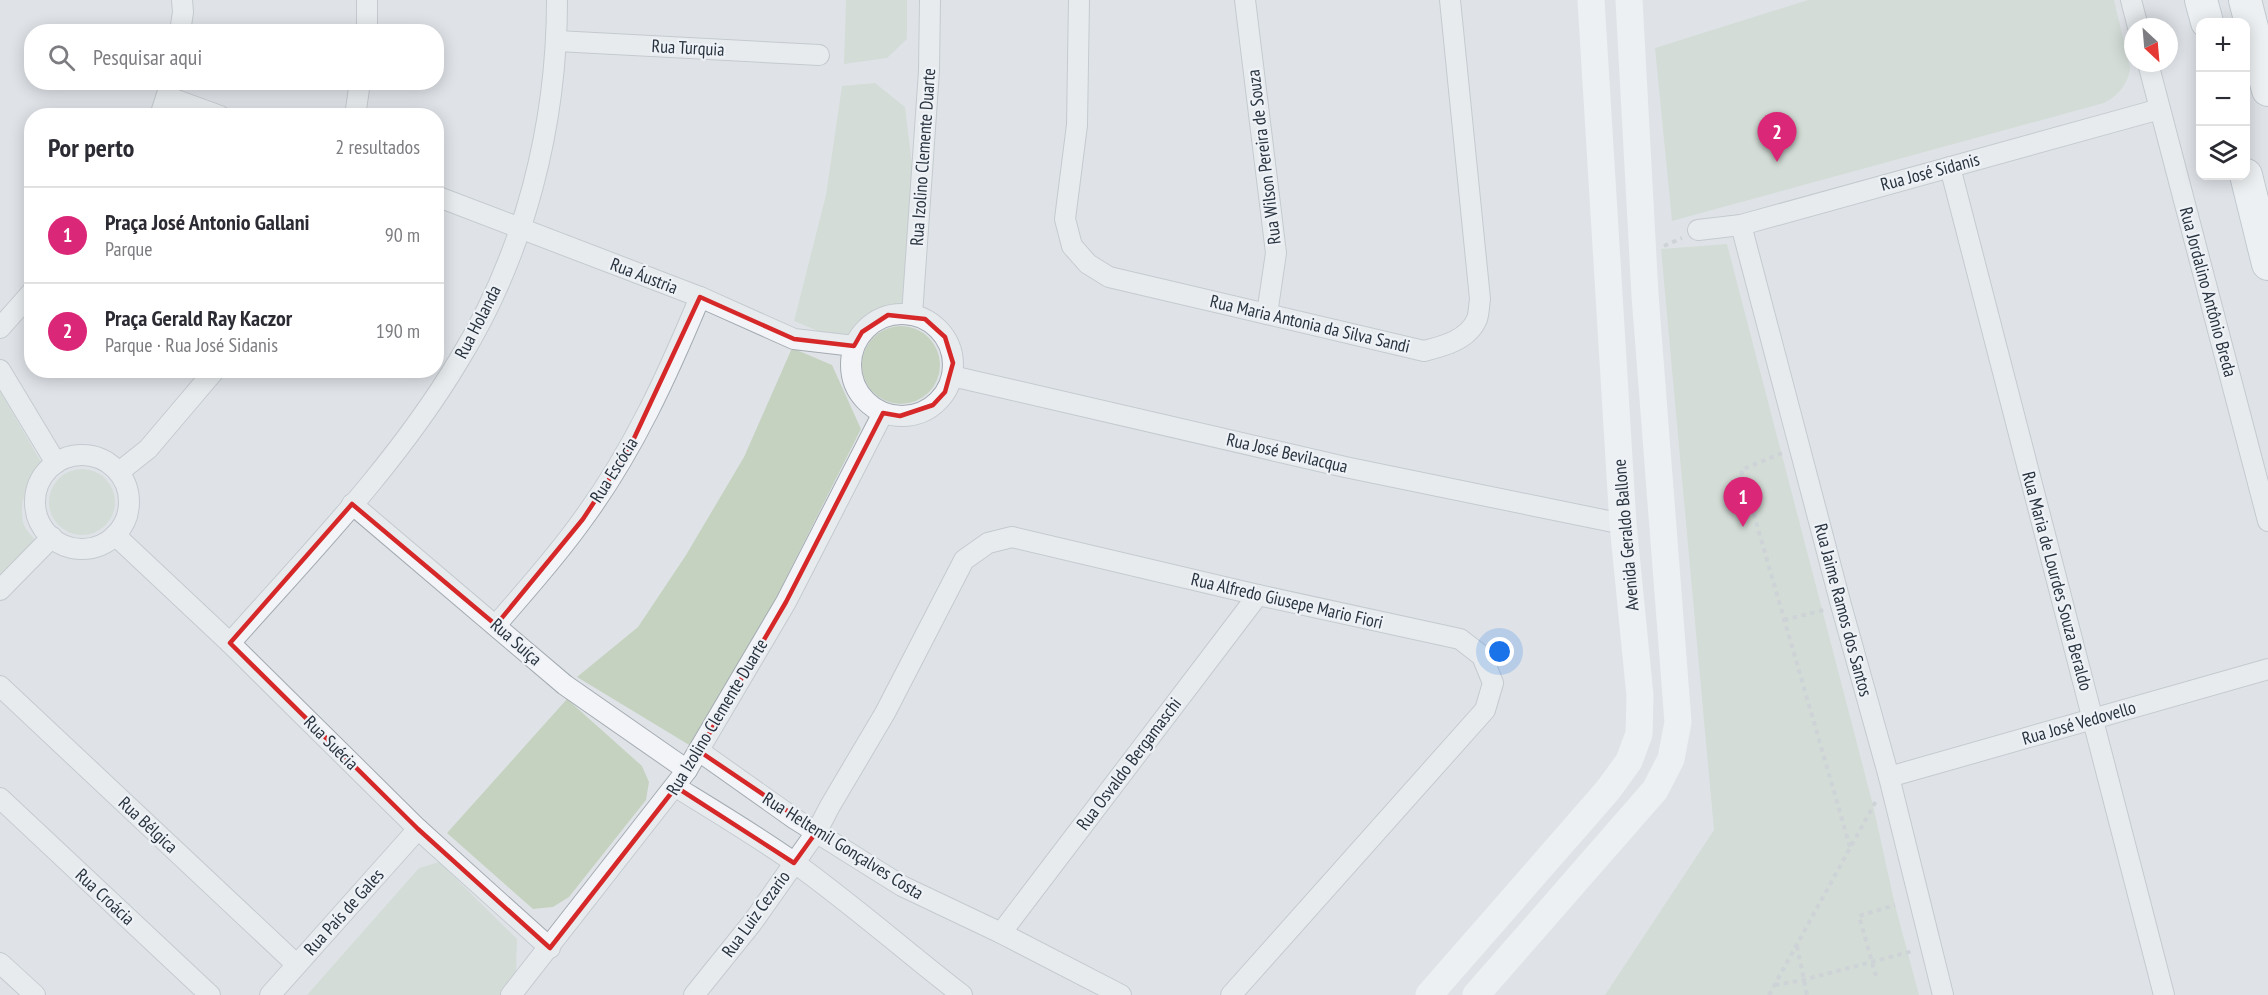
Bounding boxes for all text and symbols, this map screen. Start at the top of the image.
north arrow [2124,18,2178,72]
map controls [2196,18,2250,180]
button: + [2196,18,2250,72]
search box [24,24,444,90]
street label: Rua Turquia [651,34,725,61]
icon: search [45,41,78,74]
text: Pesquisar aqui [93,43,202,71]
street label: Rua Izolino Clemente Duarte [905,67,940,247]
street label: Rua Wilson Pereira de Souza [1241,68,1286,246]
button: − [2196,72,2250,126]
pin: 2 [1758,112,1796,162]
button: layers [2196,126,2250,180]
text: Por perto [48,131,134,164]
text: 2 resultados [335,134,420,160]
street label: Rua José Sidanis [1878,147,1982,196]
street label: Rua Jordalino Antônio Breda [2175,204,2242,379]
text: Praça José Antonio Gallani [105,208,310,236]
text: 1 [63,222,72,248]
text: 90 m [385,222,420,248]
text: Parque [105,236,153,262]
street label: Rua Áustria [607,252,681,299]
street label: Rua Holanda [449,281,506,362]
street label: Rua Maria Antonia da Silva Sandi [1208,289,1412,358]
text: Praça Gerald Ray Kaczor [105,304,292,332]
text: 2 [63,318,72,344]
text: 190 m [376,318,420,344]
text: Parque · Rua José Sidanis [105,332,278,358]
street label: Rua José Bevilacqua [1224,427,1350,478]
street label: Rua Escócia [585,433,643,507]
street label: Avenida Geraldo Ballone [1607,458,1644,612]
street label: Rua Maria de Lourdes Souza Beraldo [2017,469,2098,693]
pin: 1 [1724,478,1762,527]
street label: Rua Jaime Ramos dos Santos [1809,521,1878,699]
street label: Rua Alfredo Giusepe Mario Fiori [1189,567,1385,634]
street label: Rua Suíça [486,613,547,670]
street label: Rua Izolino Clemente Duarte [661,634,772,799]
your location [1485,637,1514,666]
street label: Rua Osvaldo Bergamaschi [1071,693,1186,835]
street label: Rua José Vedovello [2019,695,2139,750]
street label: Rua Suécia [299,711,363,775]
street label: Rua Heltemil Gonçalves Costa [759,787,928,904]
street label: Rua Bélgica [114,791,183,858]
street label: Rua Croácia [71,863,140,930]
street label: Rua País de Gales [299,863,389,960]
street label: Rua Luiz Cezario [716,866,795,962]

